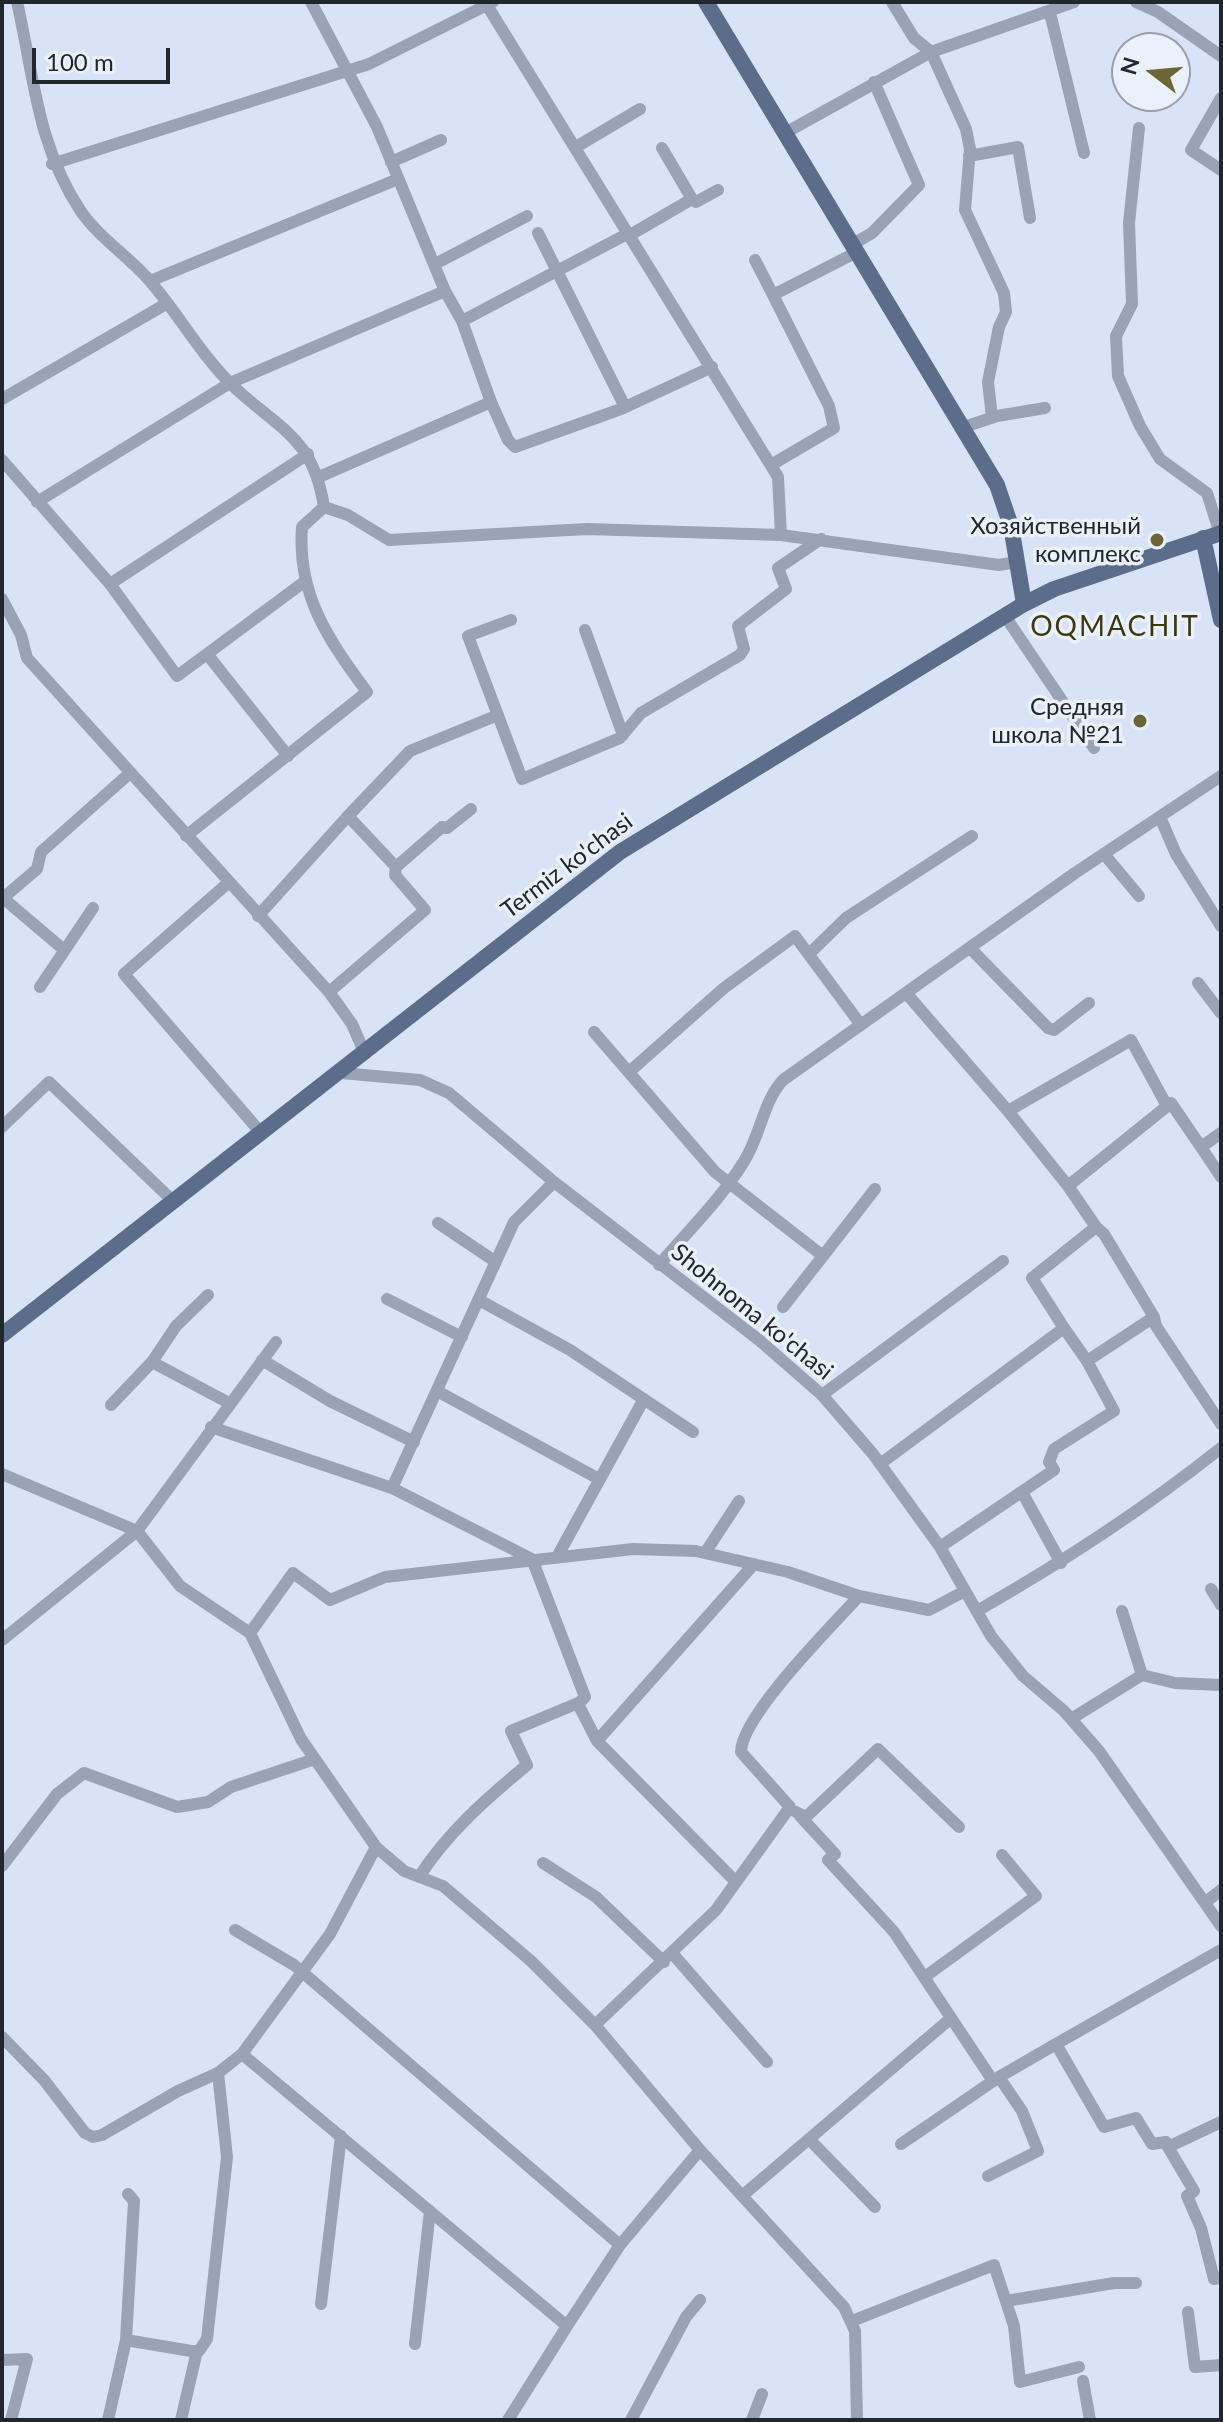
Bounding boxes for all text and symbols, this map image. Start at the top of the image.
scale bar [36,32,174,82]
north arrow [1111,32,1191,112]
text: 100 m [46,47,114,76]
text: N [1114,54,1145,78]
place label: Хозяйственный комплекс [970,512,1141,568]
marker: Хозяйственный комплекс [1148,531,1166,549]
district label: OQMACHIT [1030,610,1200,644]
place label: Средняя школа №21 [991,693,1124,749]
marker: Средняя школа №21 [1131,712,1149,730]
street label: Termiz ko'chasi [496,807,638,925]
street label: Shohnoma ko'chasi [665,1238,839,1386]

